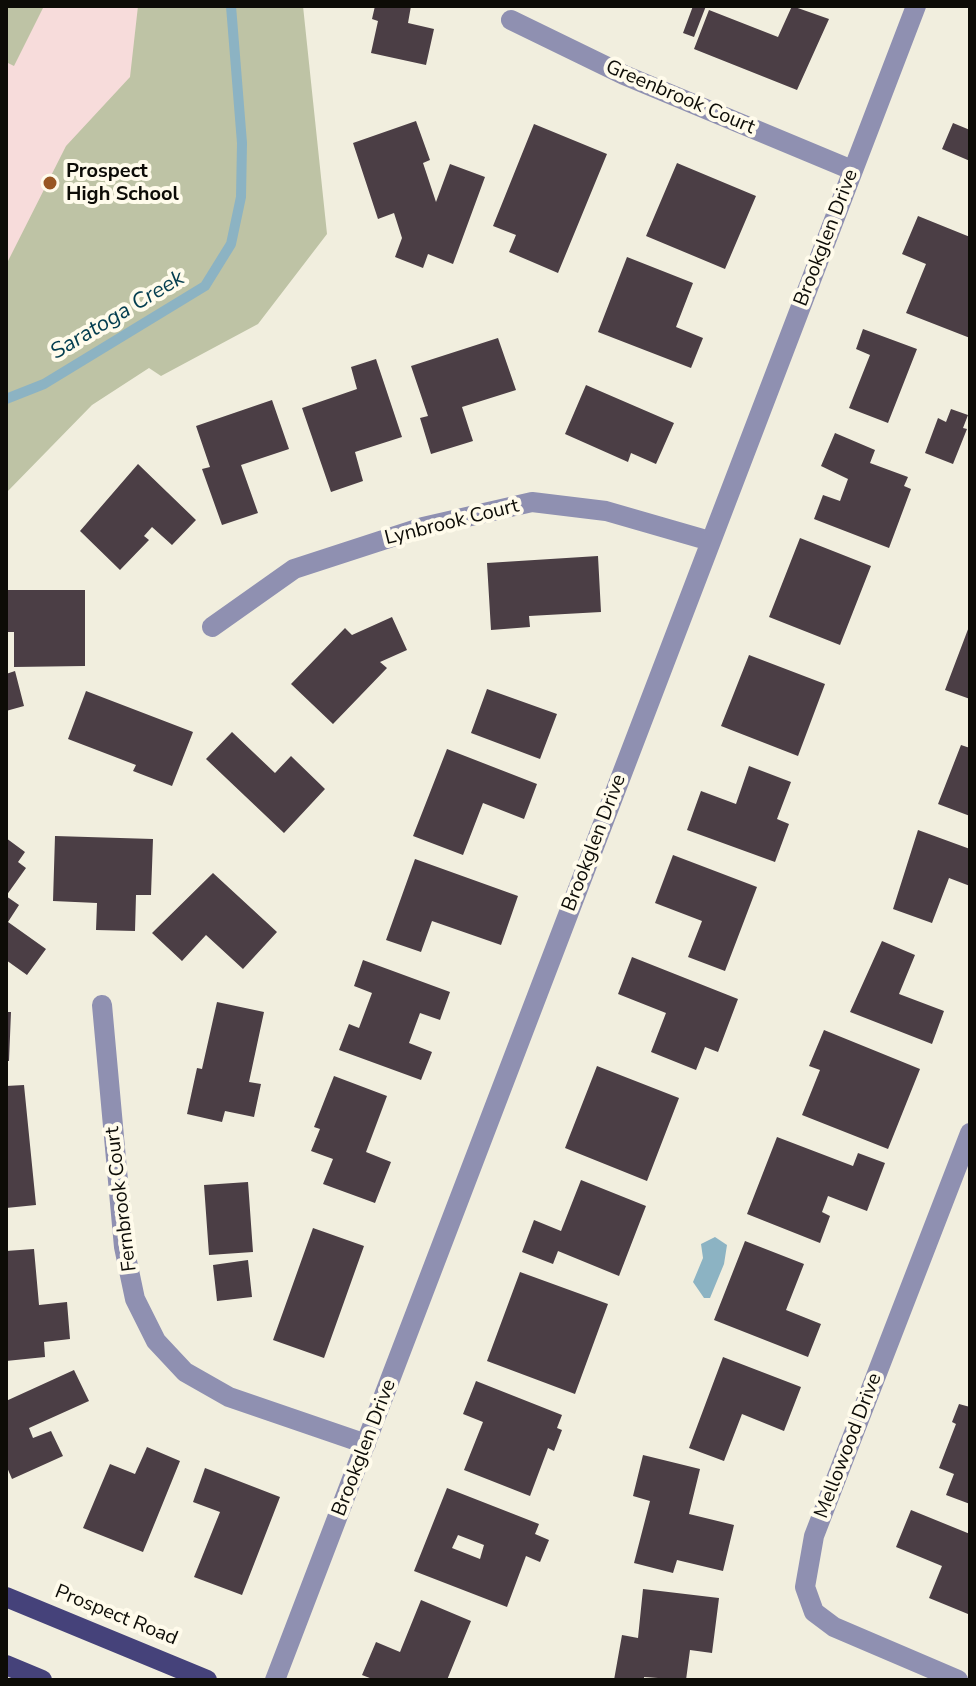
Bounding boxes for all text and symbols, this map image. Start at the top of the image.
street label: Greenbrook Court [602,56,758,140]
place label: Prospect High School [66,160,179,207]
street label: Brookglen Drive [790,166,864,310]
marker: Prospect High School [41,174,59,192]
water label: Saratoga Creek [46,266,190,366]
street label: Lynbrook Court [382,495,522,551]
street label: Brookglen Drive [558,771,632,915]
street label: Fernbrook Court [101,1125,143,1273]
street label: Mellowood Drive [810,1370,888,1522]
street label: Brookglen Drive [328,1376,402,1520]
street label: Prospect Road [51,1580,181,1652]

